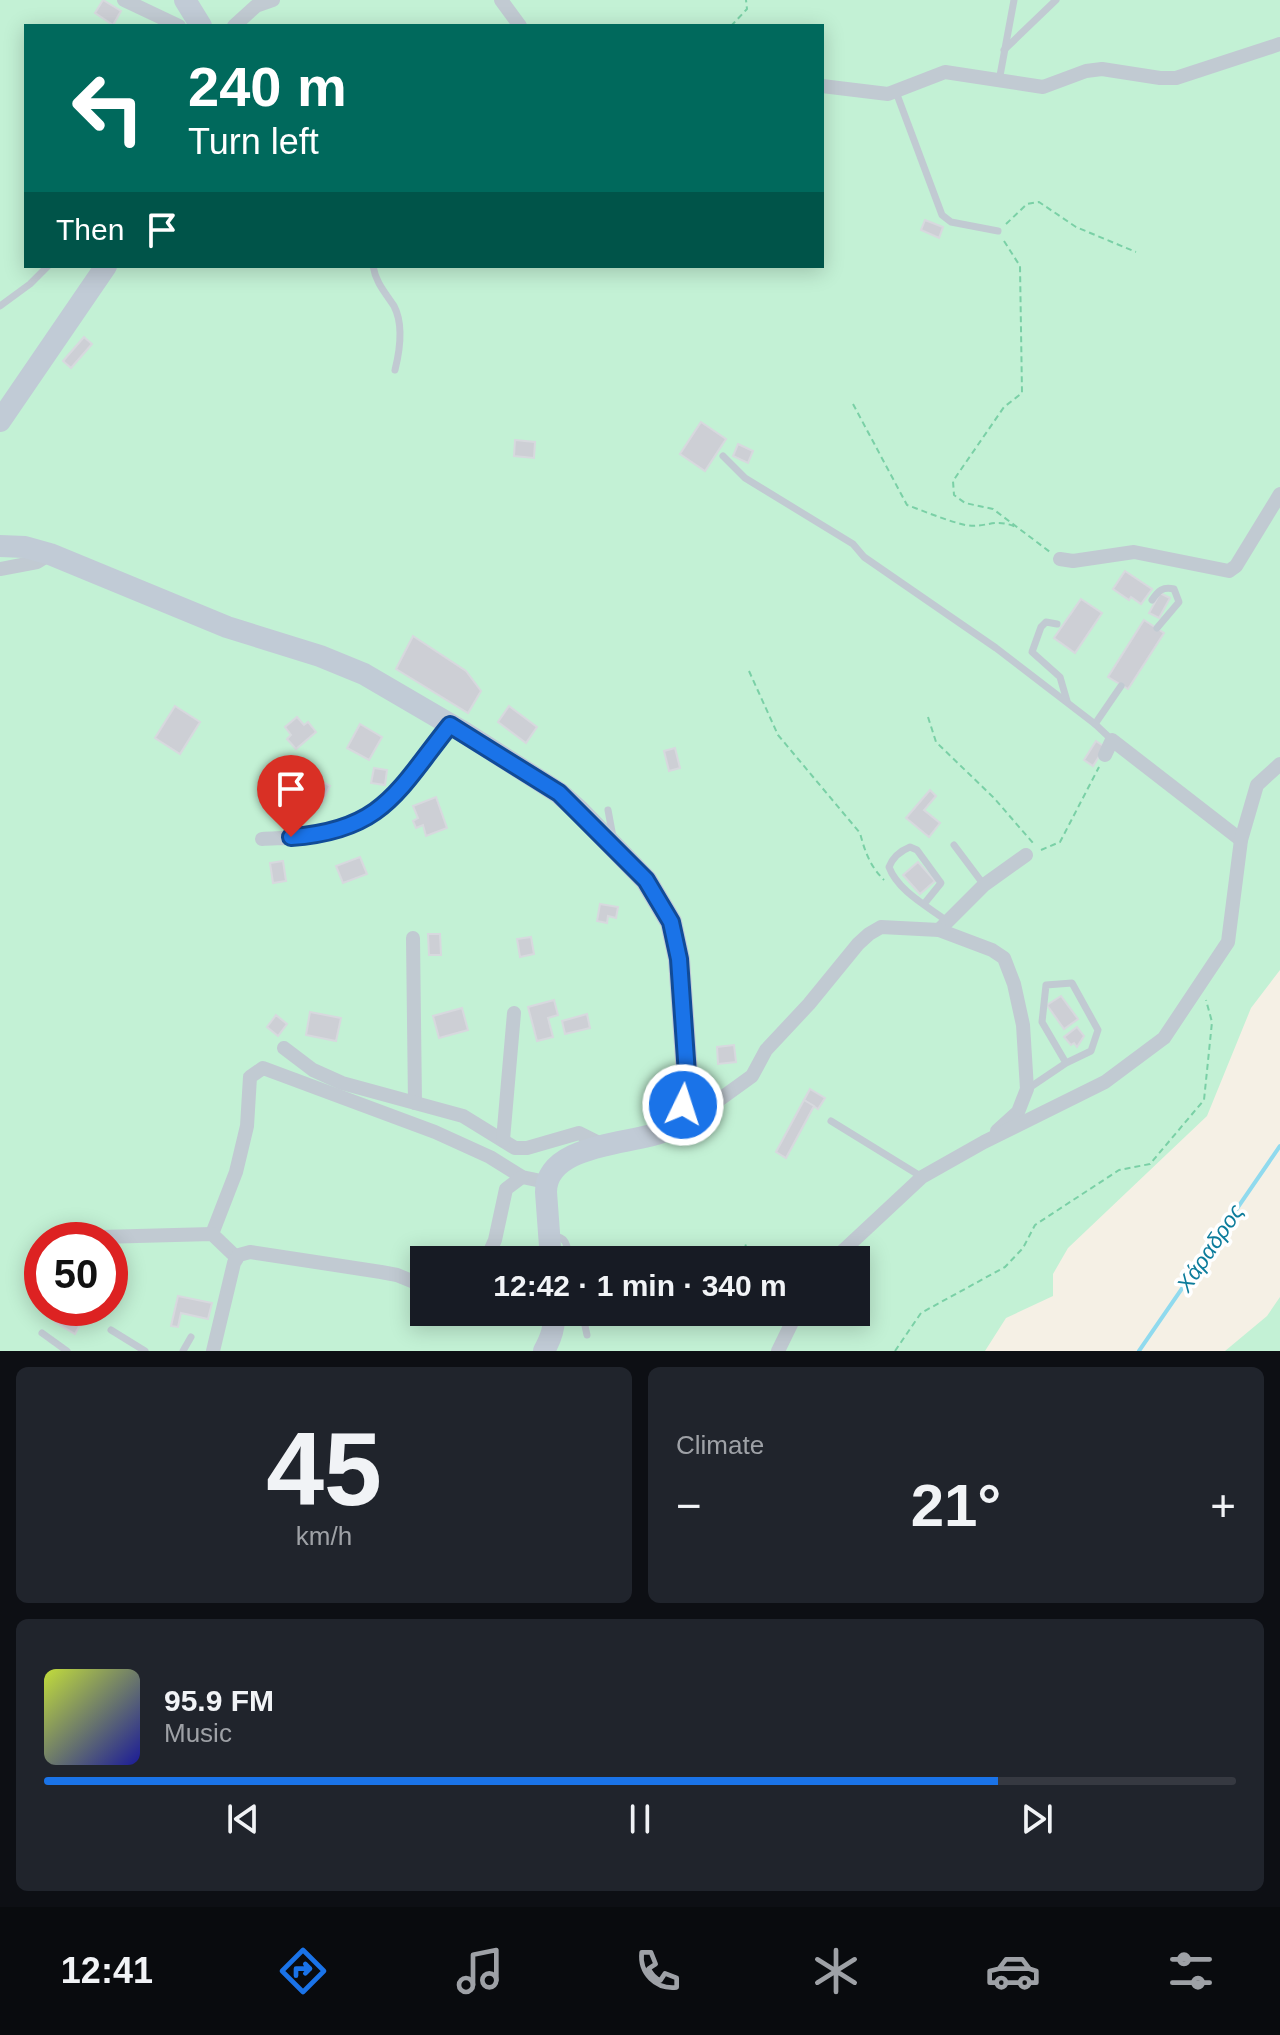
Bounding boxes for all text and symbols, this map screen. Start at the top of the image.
text: 240 m [188,55,347,118]
icon: left [56,56,160,160]
text: Turn left [188,121,319,162]
icon: arrive [140,208,184,252]
text: Then [56,213,124,246]
pin [257,755,325,837]
icon: arrive [269,767,313,811]
position arrow [641,1063,725,1147]
water label: Χάραδρος [1171,1199,1249,1297]
speed limit sign: 50 [24,1222,128,1326]
text: 12:42 · 1 min · 340 m [493,1269,787,1302]
text: 45 [266,1411,382,1527]
text: Climate [676,1430,764,1460]
text: 21° [911,1472,1001,1539]
text: − [676,1481,702,1530]
text: + [1210,1481,1236,1530]
text: km/h [296,1521,352,1551]
text: 95.9 FM [164,1684,274,1717]
text: Music [164,1718,232,1748]
icon: previous [221,1797,265,1841]
icon: pause [618,1797,662,1841]
icon: next [1015,1797,1059,1841]
icon: directions [275,1943,331,1999]
icon: music [452,1943,508,1999]
icon: phone [630,1943,686,1999]
icon: climate [808,1943,864,1999]
icon: car [985,1943,1041,1999]
icon: filters [1163,1943,1219,1999]
text: 12:41 [61,1950,153,1991]

